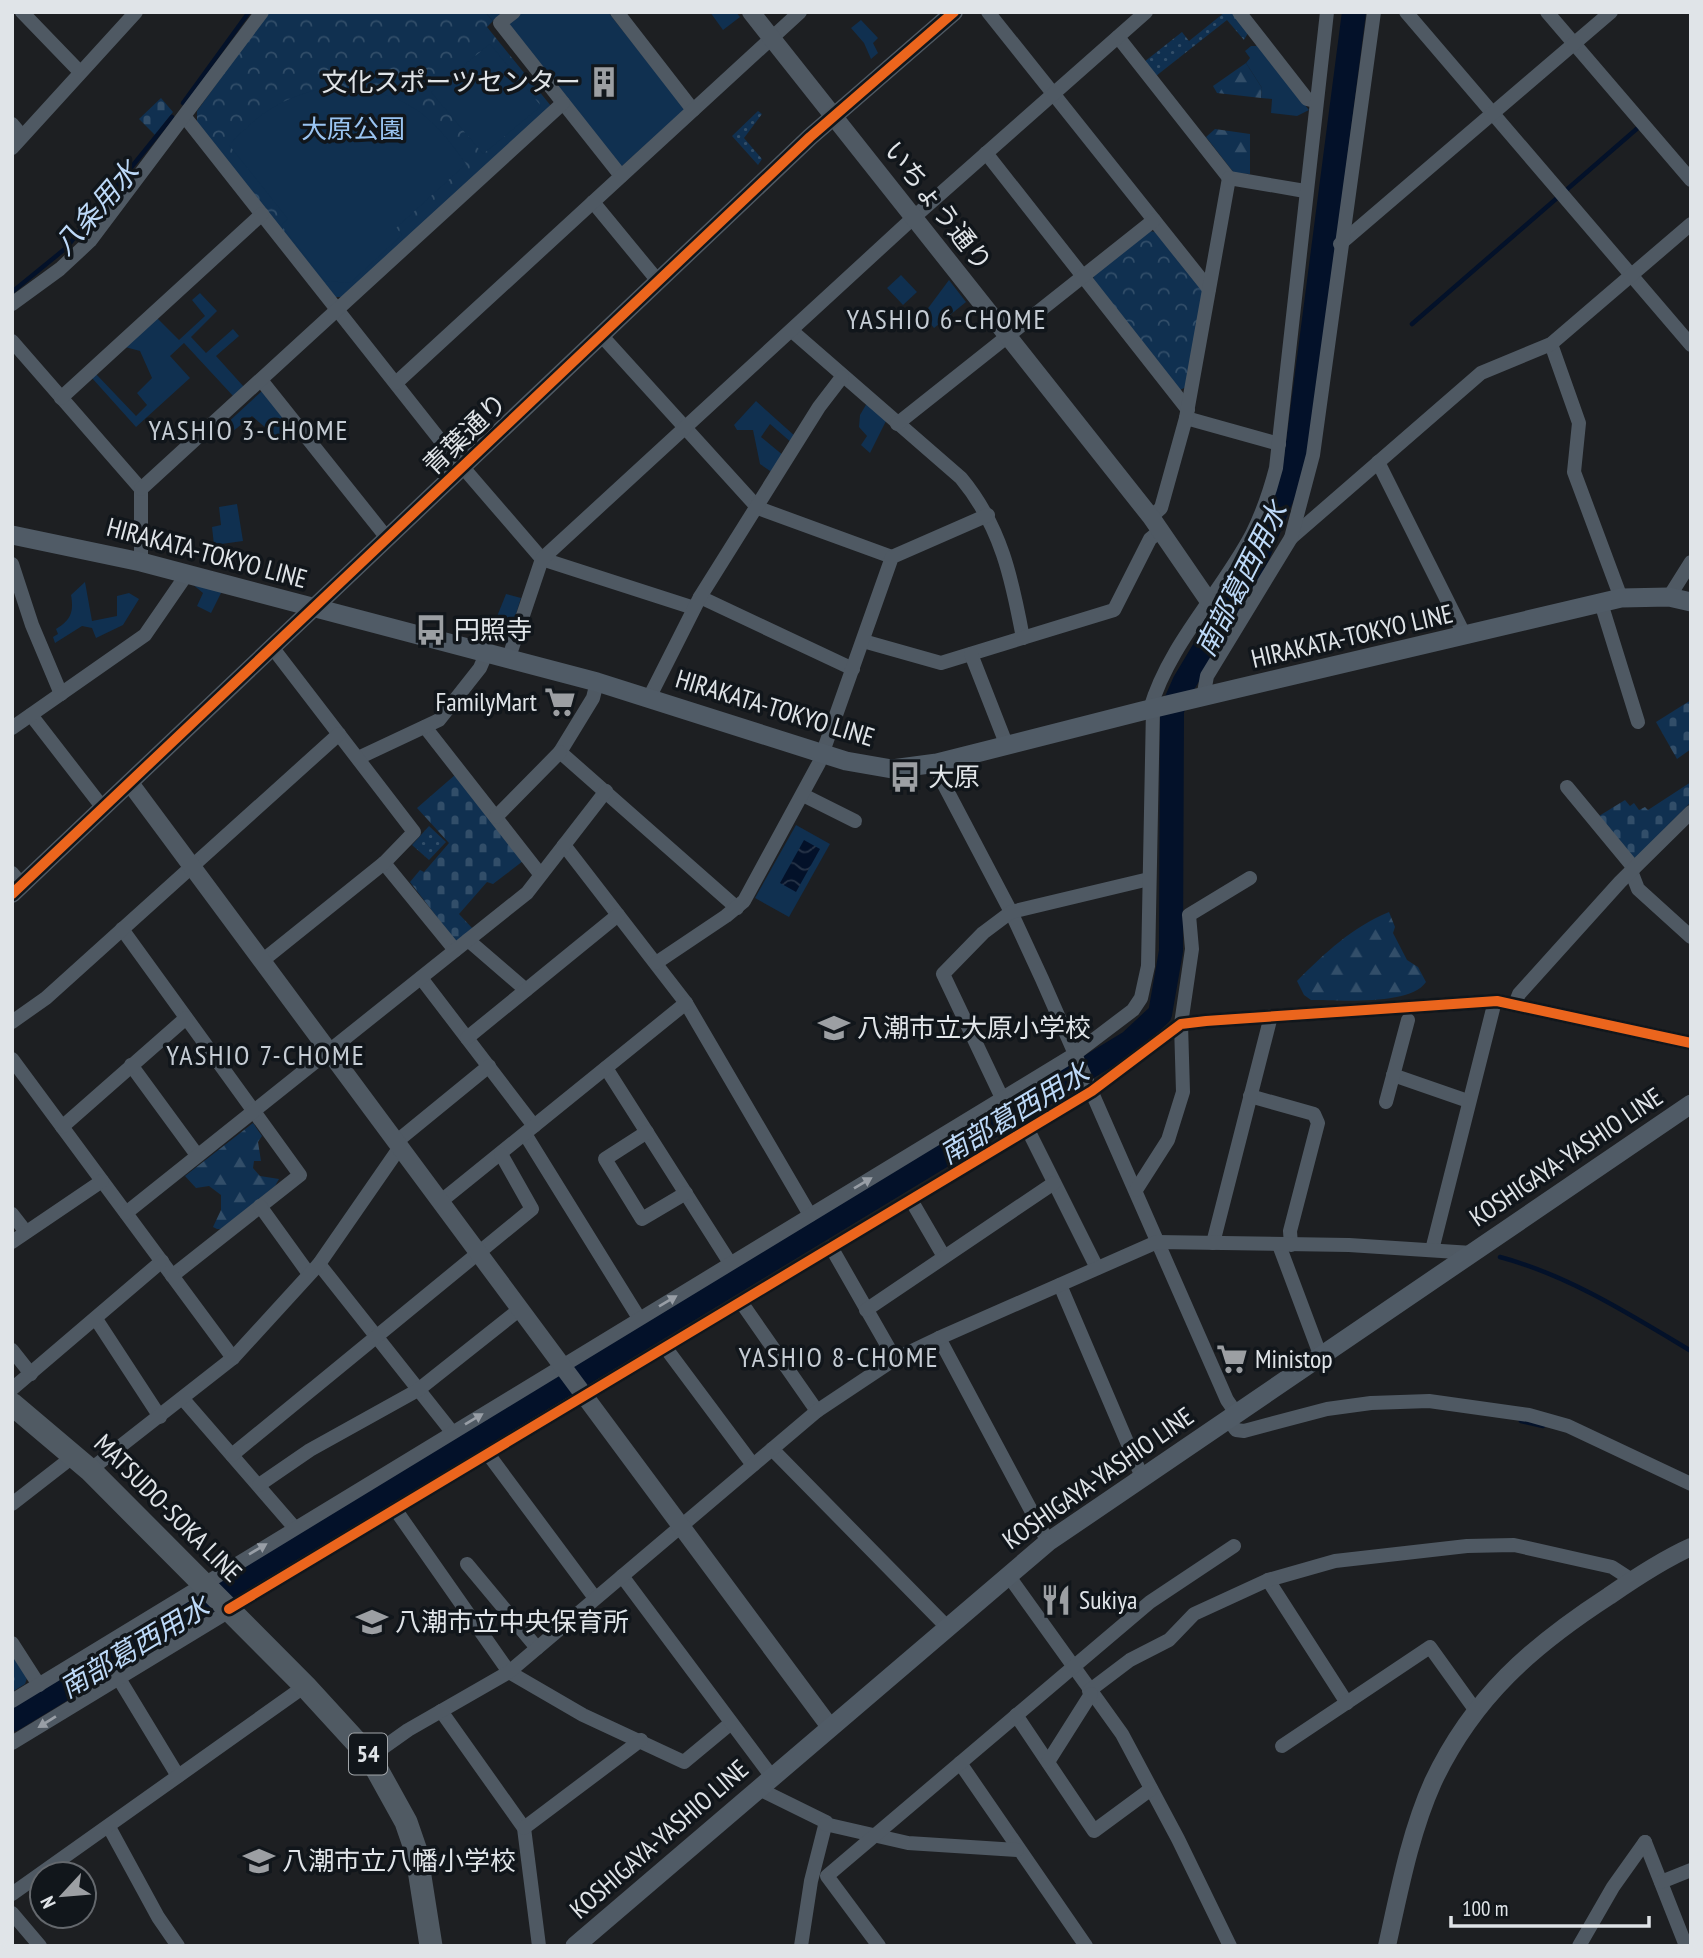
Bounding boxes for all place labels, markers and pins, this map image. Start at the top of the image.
place label: 文化スポーツセンター [322,65,581,98]
building icon: 文化スポーツセンター [587,65,621,99]
bus stop icon: 円照寺 [414,613,448,647]
place label: 円照寺 [454,613,532,646]
place label: FamilyMart [436,685,537,718]
supermarket icon: FamilyMart [543,685,577,719]
bus stop icon: 大原 [888,760,922,794]
place label: 大原 [928,760,980,793]
school or university icon: 八潮市立大原小学校 [817,1011,851,1045]
place label: 八潮市立大原小学校 [857,1011,1091,1044]
supermarket icon: Ministop [1215,1342,1249,1376]
place label: Ministop [1255,1342,1333,1375]
restaurant icon: Sukiya [1039,1583,1073,1617]
place label: Sukiya [1079,1583,1137,1616]
school or university icon: 八潮市立中央保育所 [355,1605,389,1639]
place label: 八潮市立中央保育所 [395,1605,629,1638]
school or university icon: 八潮市立八幡小学校 [242,1844,276,1878]
place label: 八潮市立八幡小学校 [282,1844,516,1877]

